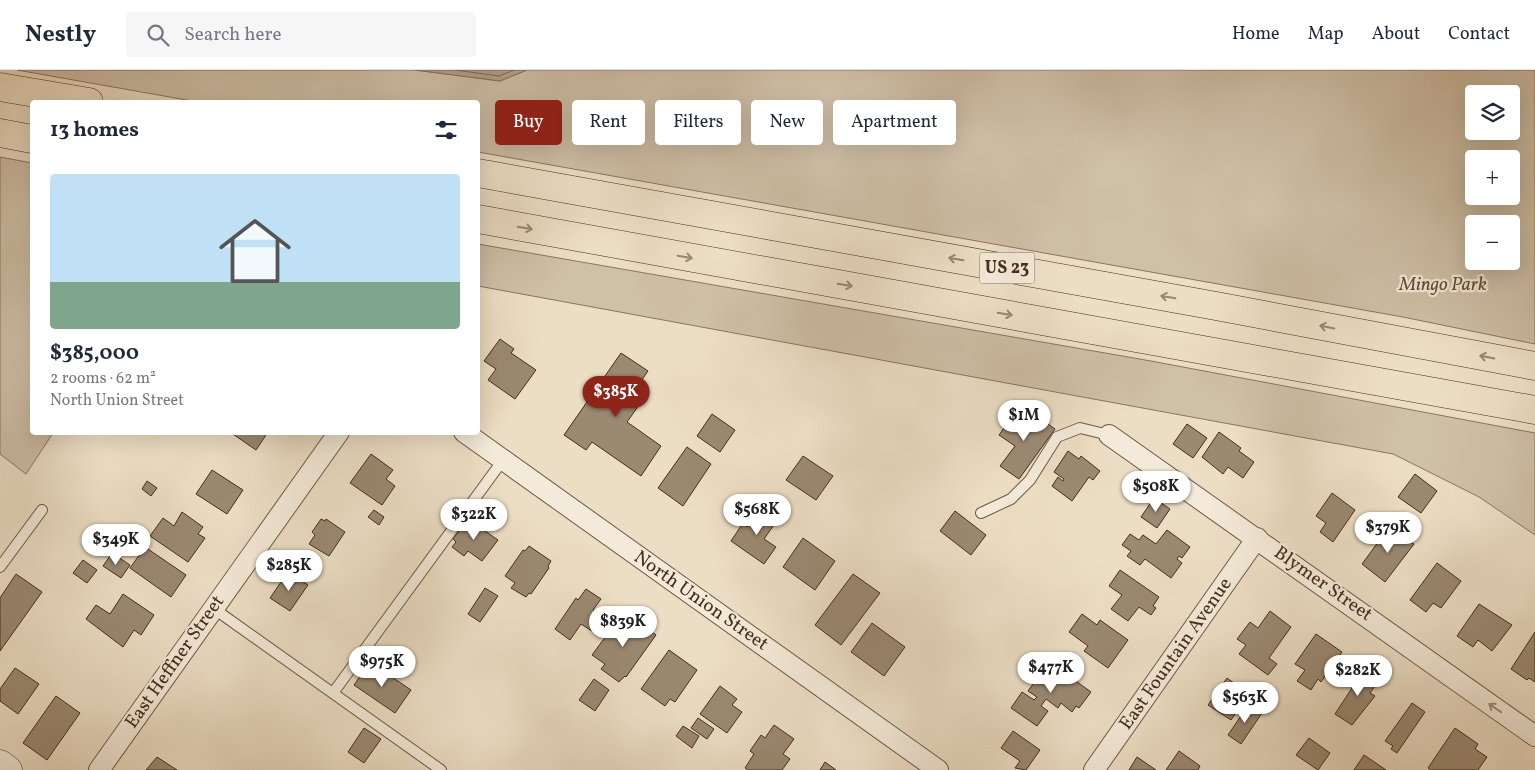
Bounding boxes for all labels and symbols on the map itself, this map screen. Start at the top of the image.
one-way arrow [517,223,533,233]
one-way arrow [677,252,693,262]
road number: US 23 [980,252,1034,284]
one-way arrow [948,254,964,263]
park label: Mingo Park [1398,272,1487,298]
one-way arrow [837,281,853,291]
one-way arrow [1160,292,1176,301]
one-way arrow [997,310,1013,320]
one-way arrow [1320,321,1336,331]
one-way arrow [1479,351,1495,361]
pin: $385K [581,376,651,418]
pin: $1M [1000,400,1048,442]
pin: $508K [1121,470,1191,513]
pin: $568K [722,494,792,536]
pin: $322K [439,498,509,541]
pin: $379K [1353,512,1423,554]
pin: $349K [81,524,151,566]
street label: Blymer Street [1268,540,1378,628]
street label: North Union Street [628,545,774,657]
pin: $285K [254,550,324,592]
street label: East Fountain Avenue [1114,573,1238,735]
street label: East Heffner Street [119,590,231,734]
pin: $839K [588,606,658,648]
pin: $975K [347,646,417,688]
pin: $477K [1016,652,1086,694]
pin: $282K [1323,654,1393,697]
pin: $563K [1210,682,1280,724]
one-way arrow [1489,702,1502,713]

